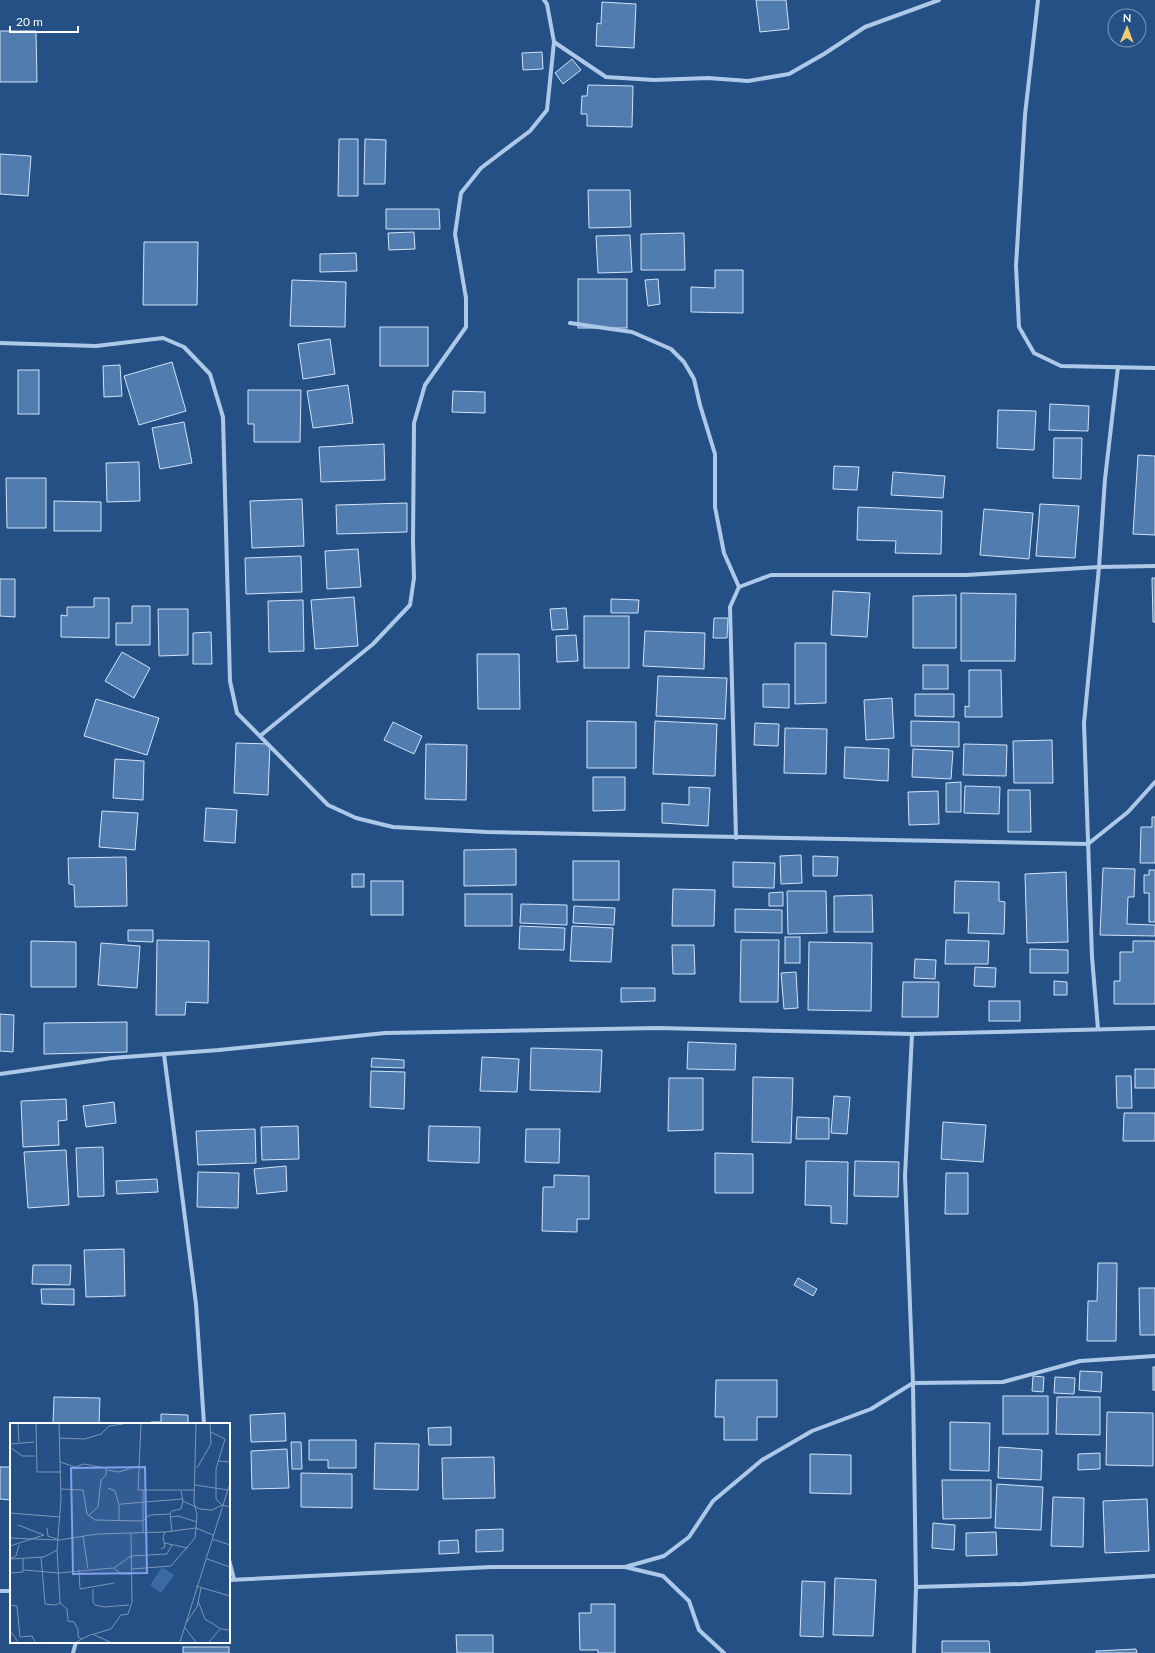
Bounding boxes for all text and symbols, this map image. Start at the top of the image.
scale bar [10,8,78,34]
north arrow [1107,8,1147,48]
text: N [1123,11,1132,24]
text: 20 m [16,14,43,29]
inset map [10,1423,230,1643]

